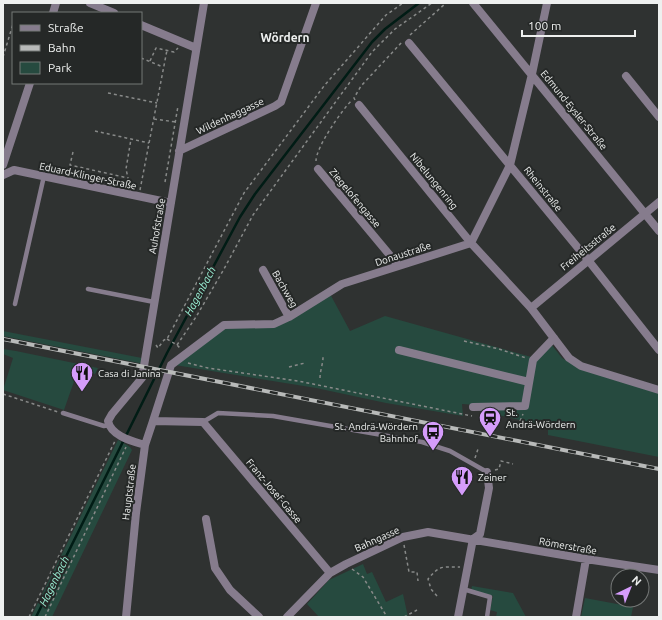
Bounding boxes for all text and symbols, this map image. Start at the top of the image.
legend [12,12,142,84]
scale bar [522,12,635,38]
text: 100 m [528,19,561,32]
text: Straße [48,21,84,34]
district label: Wördern [260,31,310,44]
text: Bahn [48,41,76,54]
text: Park [48,61,72,74]
street label: Edmund-Eysler-Straße [539,68,609,152]
street label: Wildenhaggasse [194,96,266,136]
street label: Nibelungenring [408,150,460,212]
street label: Eduard-Klinger-Straße [38,160,138,192]
street label: Rheinstraße [522,164,564,214]
street label: Ziegelofengasse [327,166,383,230]
street label: Auhofstraße [147,197,167,255]
street label: Freiheitsstraße [558,221,618,273]
street label: Donaustraße [374,240,432,268]
water label: Hagenbach [182,264,218,318]
street label: Bachweg [270,269,300,309]
restaurant icon: Casa di Janina [69,360,95,393]
place label: Casa di Janina [98,368,161,379]
station icon: St. Andrä-Wördern [477,405,503,438]
place label: St. Andrä-Wördern [506,407,575,430]
bus stop icon: St. Andrä-Wördern Bahnhof [420,419,446,452]
place label: St. Andrä-Wördern Bahnhof [334,421,418,444]
street label: Franz-Josef-Gasse [244,457,304,525]
street label: Hauptstraße [120,463,138,521]
restaurant icon: Zeiner [449,464,475,497]
place label: Zeiner [478,472,507,483]
street label: Bahngasse [353,524,401,554]
street label: Römerstraße [538,535,598,557]
water label: Hagenbach [37,554,71,608]
north arrow [610,568,650,608]
text: N [630,573,644,588]

